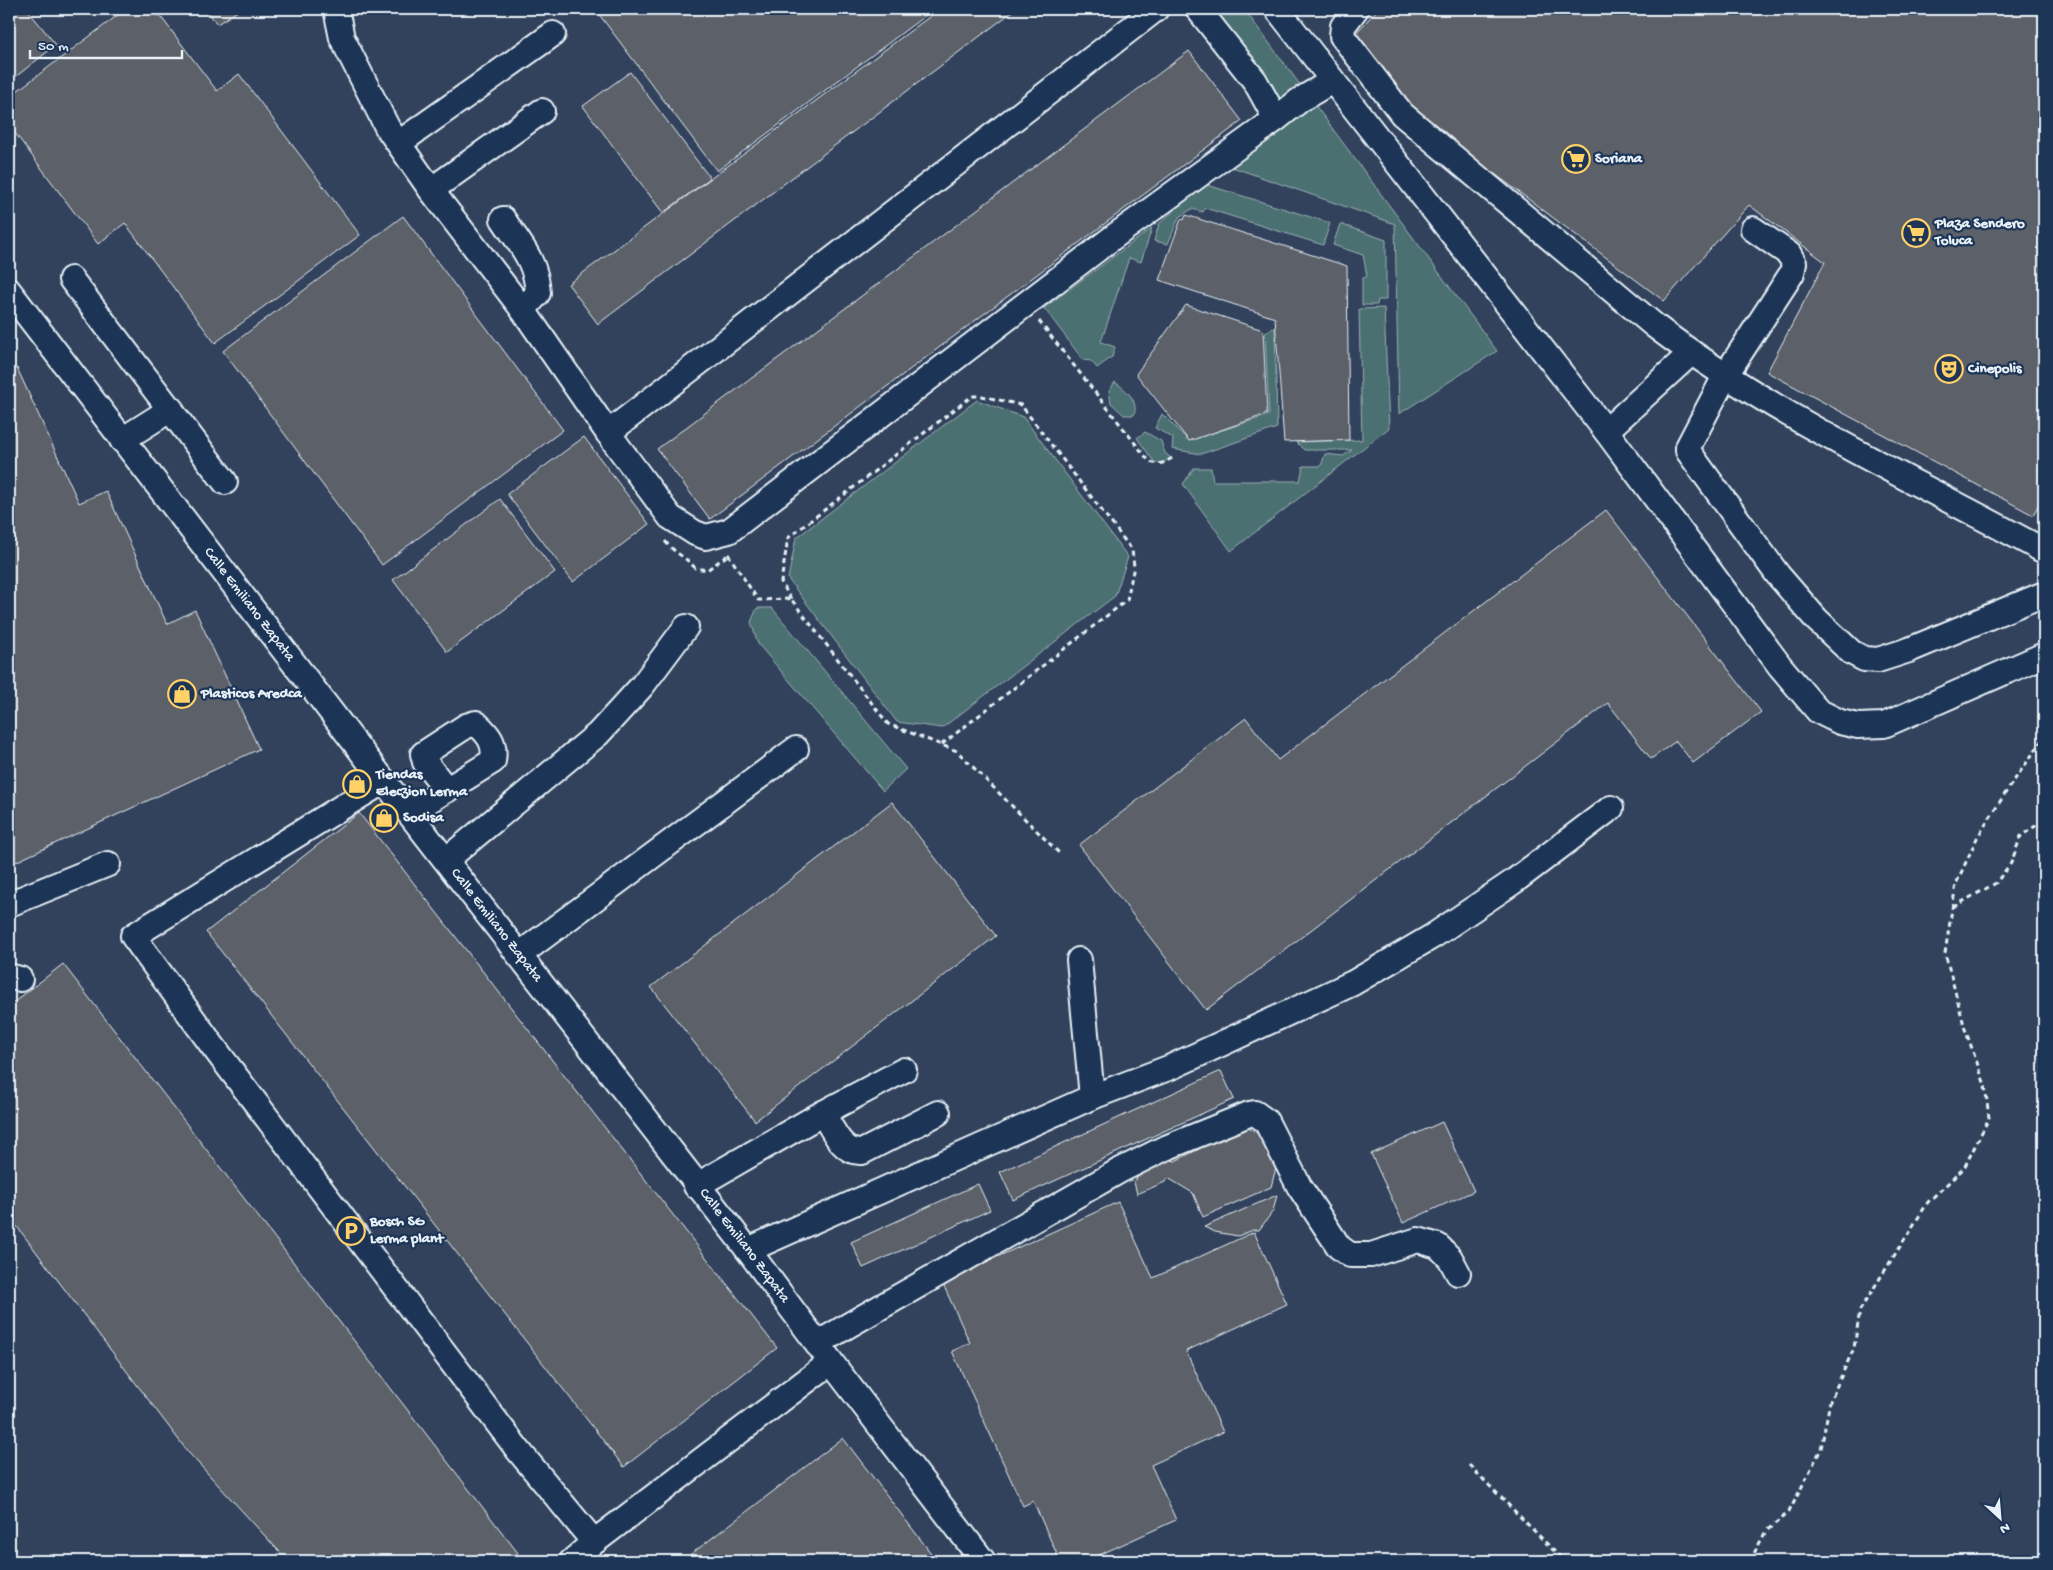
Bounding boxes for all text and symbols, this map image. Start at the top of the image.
scale bar [30,28,182,60]
text: 50 m [38,38,69,56]
supermarket icon: Soriana [1561,144,1591,174]
place label: Soriana [1595,150,1643,168]
place label: Plaza Sendero Toluca [1934,215,2025,250]
supermarket icon: Plaza Sendero Toluca [1901,218,1931,248]
theatre icon: Cinepolis [1934,354,1964,384]
place label: Cinepolis [1967,360,2023,378]
street label: Calle Emiliano Zapata [200,544,299,666]
shop icon: Plasticos Aredca [167,679,197,709]
place label: Plasticos Aredca [200,685,303,703]
place label: Tiendas Eleczion Lerma [375,766,468,801]
shop icon: Tiendas Eleczion Lerma [342,769,372,799]
shop icon: Sodisa [369,803,399,833]
place label: Sodisa [403,809,444,827]
street label: Calle Emiliano Zapata [446,865,546,987]
street label: Calle Emiliano Zapata [695,1185,794,1307]
place label: Bosch SG Lerma plant [369,1213,445,1248]
parking icon: Bosch SG Lerma plant [336,1216,366,1246]
north arrow [1976,1492,2026,1542]
text: N [1997,1518,2012,1537]

